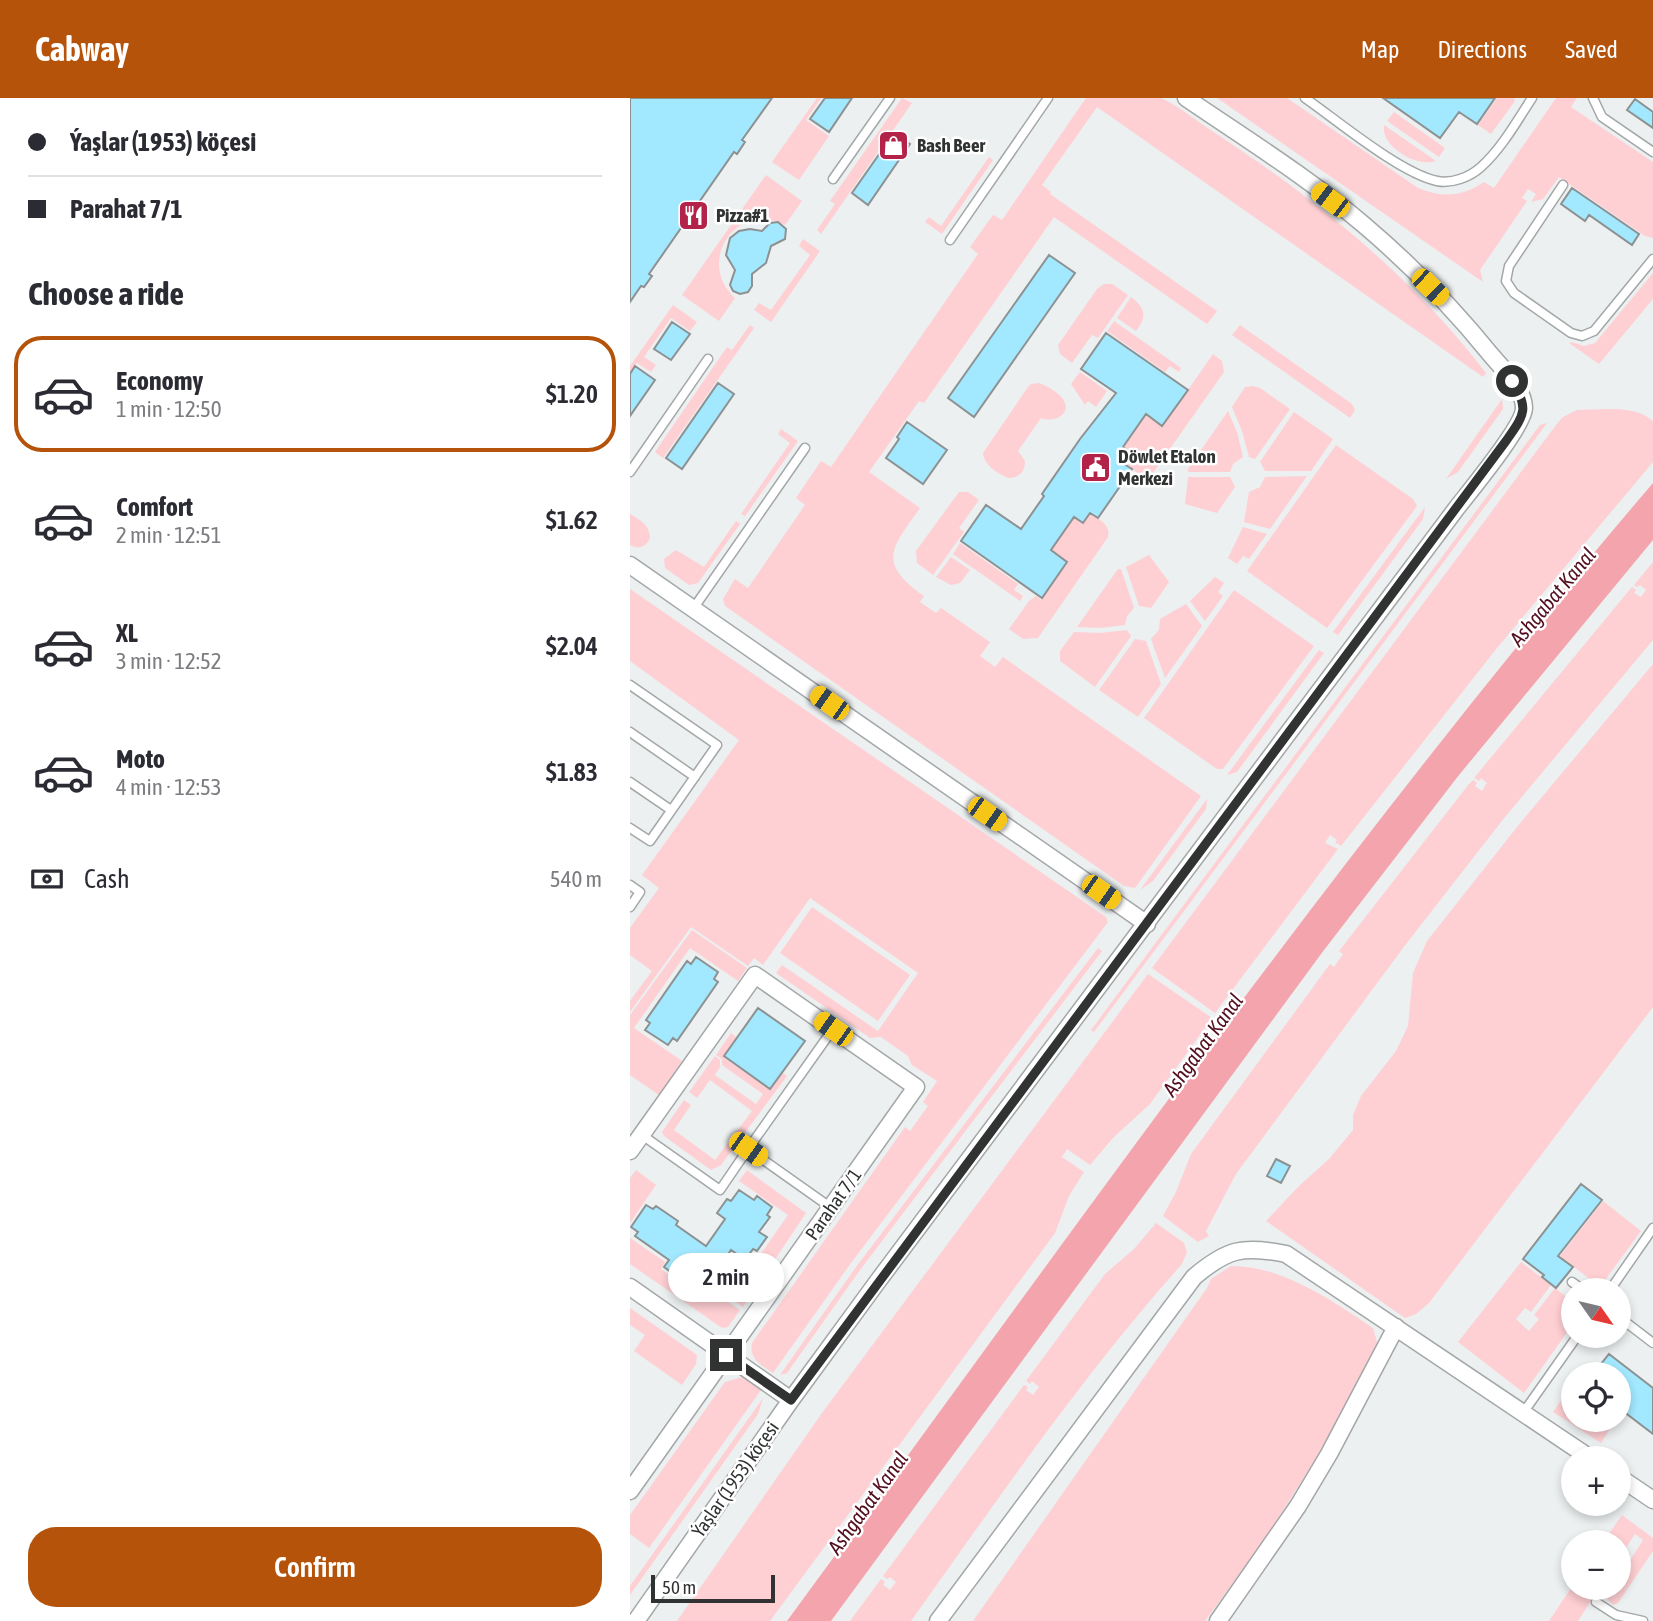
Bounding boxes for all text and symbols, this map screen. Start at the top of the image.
text: Cabway [35,30,129,68]
text: Map [1361,36,1399,63]
text: Directions [1437,36,1527,63]
text: Saved [1565,36,1618,63]
text: Ýaşlar (1953) köçesi [70,127,256,157]
shop icon: Bash Beer [877,128,911,162]
place label: Bash Beer [917,134,986,156]
car [1307,179,1354,221]
text: Parahat 7/1 [70,194,183,224]
restaurant icon: Pizza#1 [676,198,710,232]
place label: Pizza#1 [716,204,769,226]
car [1408,265,1453,309]
text: Choose a ride [28,275,184,312]
icon: car [32,363,95,426]
route start [1496,365,1528,397]
text: Economy [116,366,203,396]
text: $1.20 [546,379,598,409]
text: 1 min · 12:50 [116,396,222,422]
place label: Döwlet Etalon Merkezi [1118,445,1216,489]
public building icon: Döwlet Etalon Merkezi [1078,450,1112,484]
icon: car [32,489,95,552]
text: Comfort [116,492,193,522]
text: $1.62 [546,505,598,535]
text: 2 min · 12:51 [116,522,222,548]
water label: Ashgabat Kanal [1504,542,1600,651]
icon: car [32,615,95,678]
text: XL [116,618,138,648]
text: $2.04 [546,631,598,661]
text: 3 min · 12:52 [116,648,222,674]
car [806,682,853,724]
icon: car [32,741,95,804]
text: Moto [116,744,165,774]
text: $1.83 [546,757,598,787]
text: 4 min · 12:53 [116,774,222,800]
car [964,793,1011,835]
icon: cash [28,860,66,898]
text: Cash [84,864,130,894]
text: 540 m [550,866,602,892]
car [1078,871,1125,913]
water label: Ashgabat Kanal [1156,988,1247,1101]
car [810,1008,857,1050]
car [725,1128,772,1170]
street label: Parahat 7/1 [800,1164,866,1244]
callout: 2 min [668,1254,784,1302]
text: 2 min [703,1264,749,1290]
north arrow [1561,1278,1631,1348]
map controls [1561,1278,1631,1600]
route end [710,1339,742,1371]
button: locate [1561,1362,1631,1432]
street label: Ýaşlar (1953) köçesi [687,1417,783,1541]
water label: Ashgabat Kanal [821,1446,912,1559]
button: + [1561,1446,1631,1516]
button: Confirm [28,1527,602,1607]
button: − [1561,1530,1631,1600]
scale bar [651,1572,775,1604]
text: 50 m [662,1576,696,1598]

